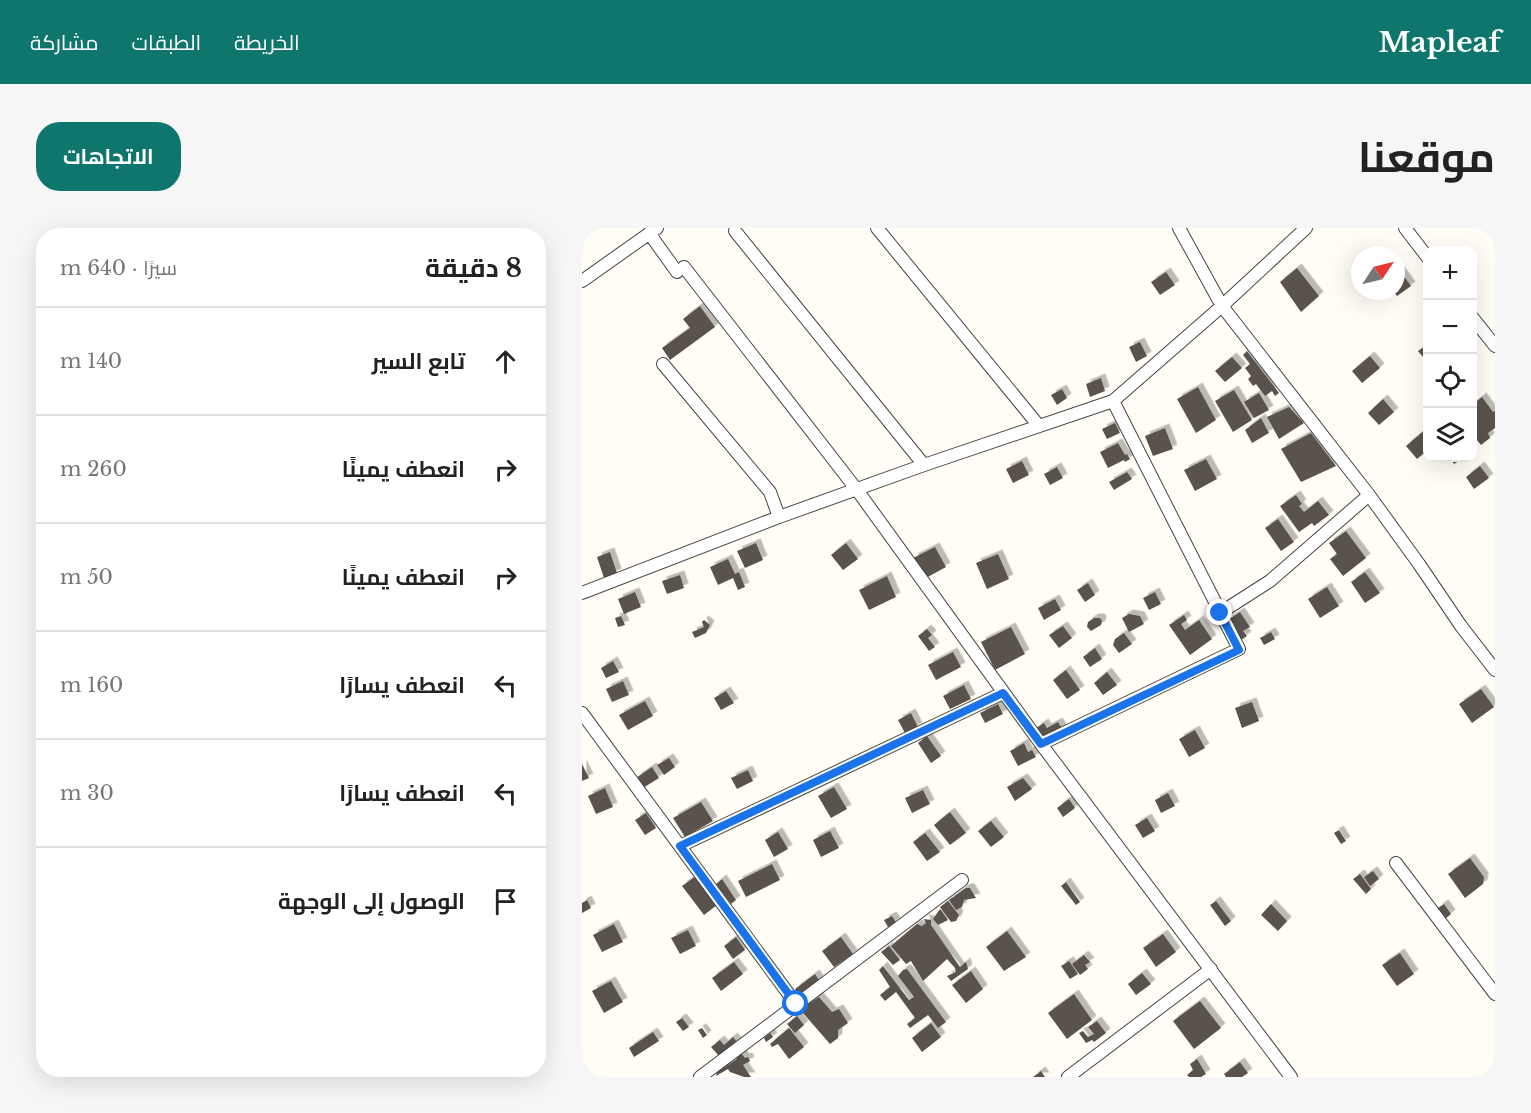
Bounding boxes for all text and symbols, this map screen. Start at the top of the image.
text: Mapleaf [1379,25,1501,60]
text: مشاركة [30,30,99,56]
text: الطبقات [132,30,201,56]
text: الخريطة [234,30,300,56]
button: الاتجاهات [36,122,181,191]
text: موقعنا [1358,131,1495,183]
north arrow [1351,246,1405,300]
map controls [1423,246,1477,462]
button: + [1423,246,1477,300]
text: 8 دقيقة [425,252,522,284]
text: سيرًا · 640 m [60,256,177,280]
button: − [1423,300,1477,354]
icon: ahead [489,345,522,378]
text: تابع السير [372,348,465,375]
text: 140 m [60,349,122,373]
button: locate [1423,354,1477,408]
button: layers [1423,408,1477,462]
icon: right [489,453,522,486]
text: انعطف يمينًا [342,456,465,483]
text: 260 m [60,457,127,481]
icon: right [489,561,522,594]
text: انعطف يمينًا [342,564,465,591]
text: 50 m [60,565,113,589]
route end [1206,599,1232,625]
icon: left [489,669,522,702]
text: انعطف يسارًا [339,672,465,699]
text: 160 m [60,673,123,697]
icon: left [489,777,522,810]
text: انعطف يسارًا [339,780,465,807]
text: 30 m [60,781,114,805]
icon: arrive [489,885,522,918]
text: الوصول إلى الوجهة [278,888,465,915]
route start [782,990,808,1016]

